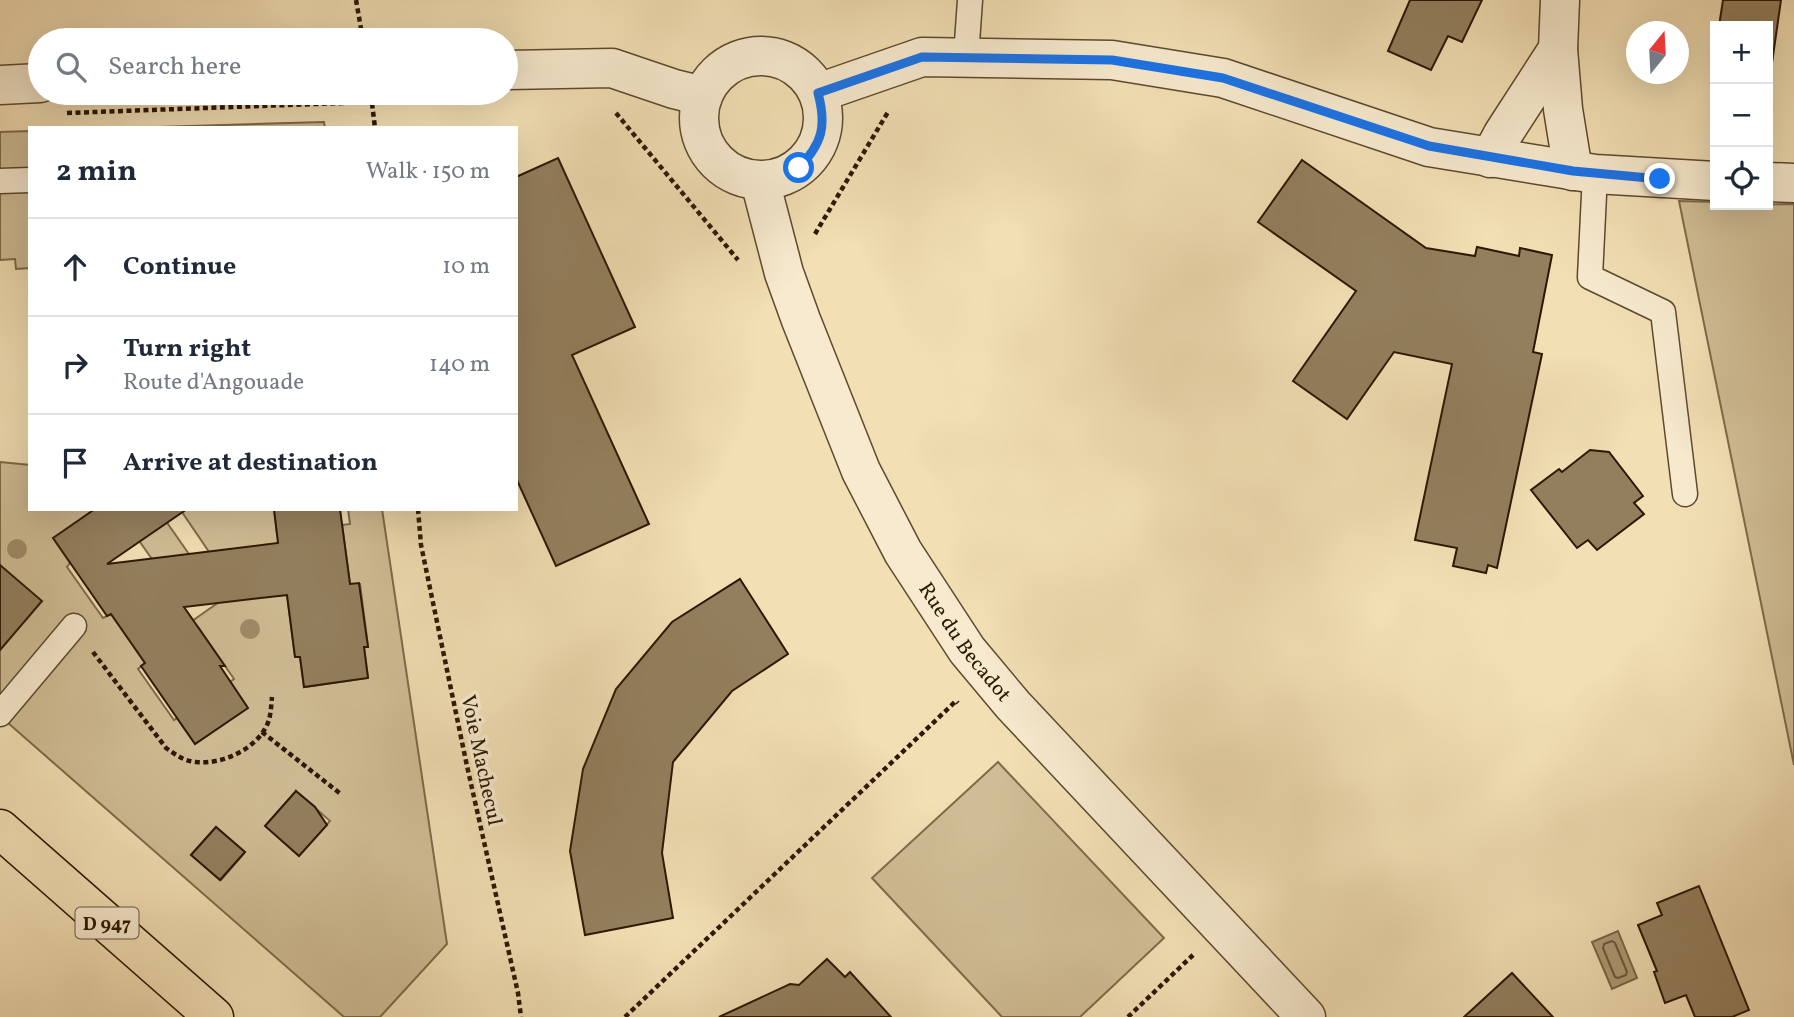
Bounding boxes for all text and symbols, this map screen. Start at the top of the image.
north arrow [1626,21,1689,84]
map controls [1710,21,1773,210]
button: + [1710,21,1773,84]
search box [28,28,518,105]
icon: search [52,48,90,86]
text: Search here [108,49,241,85]
button: − [1710,84,1773,147]
button: locate [1710,147,1773,210]
text: 2 min [56,151,137,193]
route start [783,152,814,183]
text: Walk · 150 m [366,156,490,188]
route end [1644,163,1675,194]
icon: ahead [56,248,94,286]
text: Continue [123,249,236,285]
text: 10 m [442,251,490,283]
text: Turn right [123,331,251,367]
icon: right [56,346,94,384]
text: 140 m [429,349,490,381]
text: Route d'Angouade [123,367,304,399]
icon: arrive [56,444,94,482]
text: Arrive at destination [123,445,378,481]
street label: Rue du Becadot [911,577,1017,709]
street label: Voie Machecul [453,692,509,828]
road number: D 947 [76,908,138,939]

